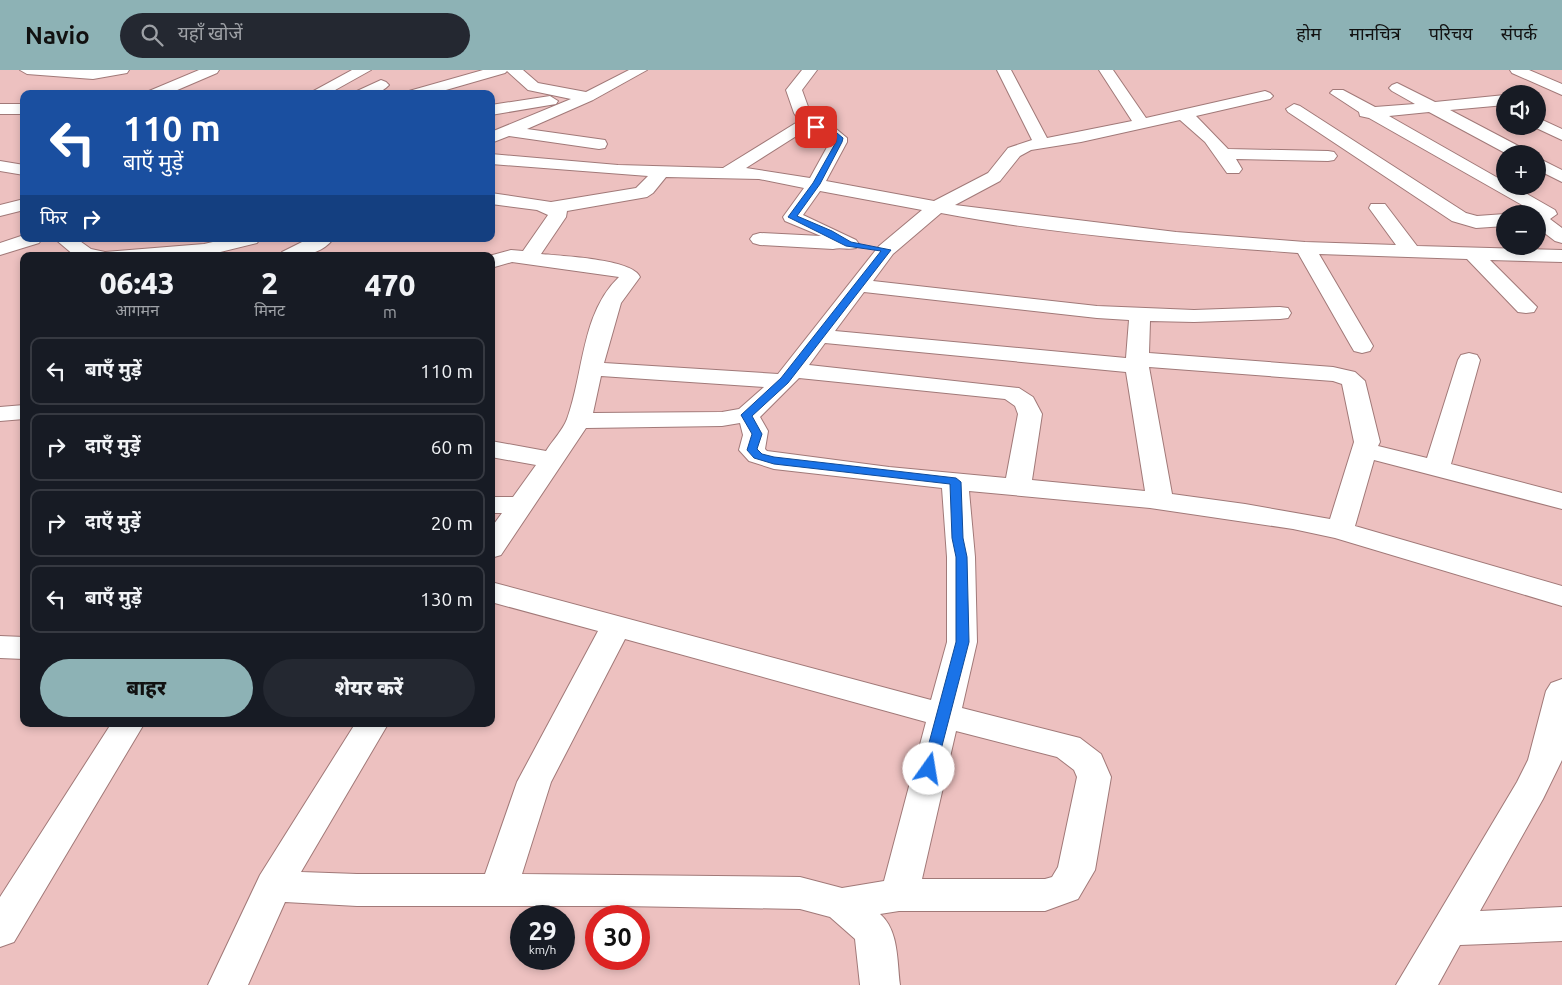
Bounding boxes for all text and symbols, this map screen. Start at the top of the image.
search box [120,13,470,58]
icon: search [138,21,166,49]
text: Navio [25,22,90,49]
text: यहाँ खोजें [178,22,243,44]
text: होम [1296,23,1321,43]
text: मानचित्र [1349,23,1401,43]
text: परिचय [1429,23,1473,43]
text: संपर्क [1501,23,1537,43]
map controls [1496,85,1546,255]
button: sound [1496,85,1546,135]
pin [795,106,837,148]
text: 110 m [123,108,221,148]
icon: left [40,110,105,175]
icon: arrive [802,113,830,141]
button: + [1496,145,1546,195]
text: बाएँ मुड़ें [123,149,183,174]
icon: right [77,205,105,233]
button: − [1496,205,1546,255]
text: फिर [40,206,67,228]
text: 06:43 [100,266,175,300]
text: 2 [261,266,278,300]
text: 470 [365,268,415,302]
text: आगमन [115,301,159,319]
text: मिनट [254,301,285,319]
text: m [383,303,397,321]
icon: left [42,357,70,385]
text: बाएँ मुड़ें [85,358,142,380]
text: 110 m [420,360,473,382]
icon: right [42,433,70,461]
text: दाएँ मुड़ें [85,434,141,456]
text: 60 m [431,436,473,458]
icon: right [42,509,70,537]
text: दाएँ मुड़ें [85,510,141,532]
text: 20 m [431,512,473,534]
icon: left [42,585,70,613]
text: बाएँ मुड़ें [85,586,142,608]
text: 130 m [420,588,473,610]
button: बाहर [40,659,253,717]
button: शेयर करें [263,659,475,717]
position arrow [902,742,954,794]
speed limit sign: 30 [585,905,650,970]
text: 29 [528,917,557,945]
text: km/h [529,943,556,956]

